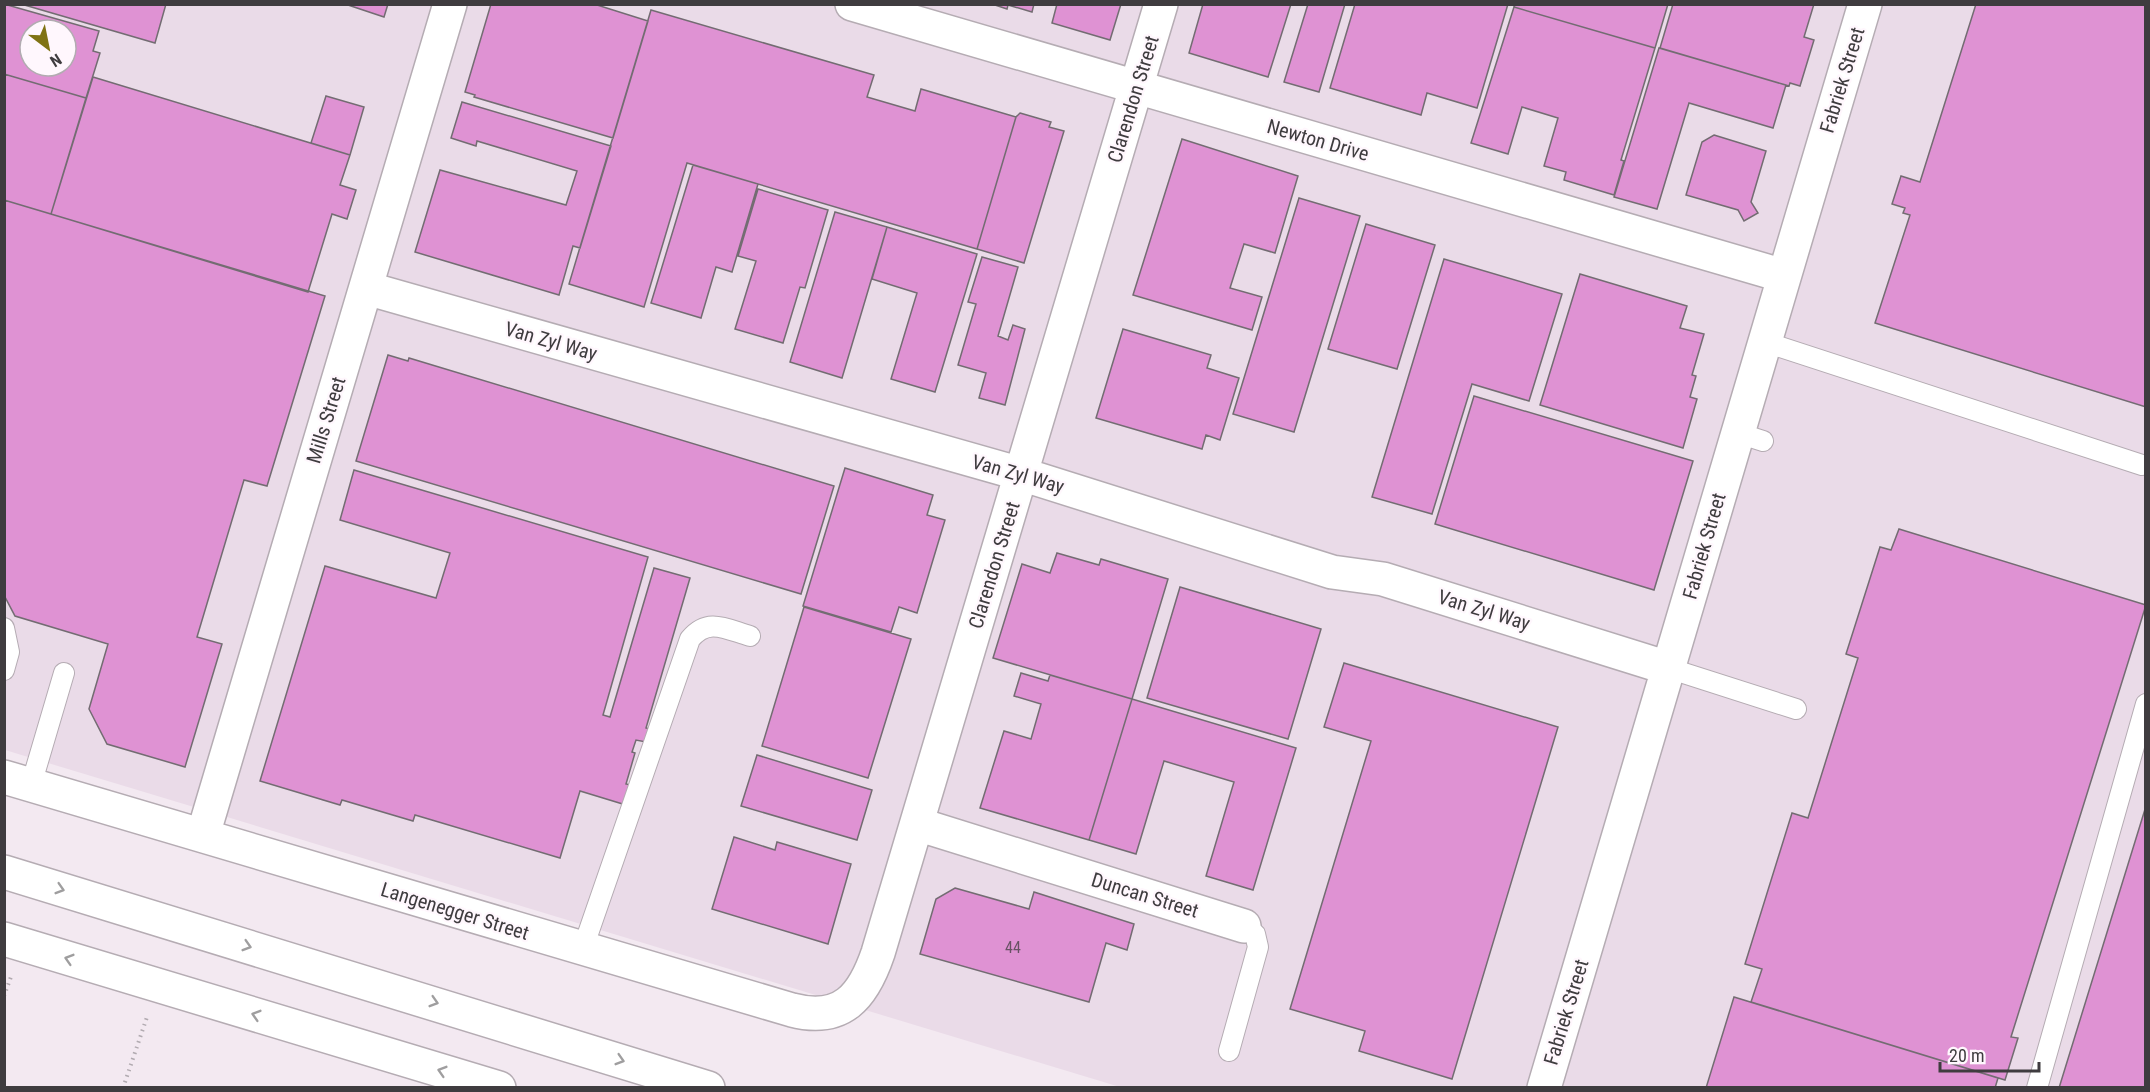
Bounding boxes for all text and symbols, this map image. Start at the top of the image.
north arrow [18,18,78,78]
street label: Fabriek Street [1815,24,1869,136]
street label: Clarendon Street [1102,33,1164,165]
text: N [46,50,65,71]
street label: Newton Drive [1264,114,1372,166]
street label: Van Zyl Way [502,316,600,366]
street label: Mills Street [301,374,351,466]
street label: Van Zyl Way [969,449,1067,499]
street label: Fabriek Street [1677,490,1731,602]
street label: Clarendon Street [963,499,1025,631]
street label: Van Zyl Way [1435,585,1533,635]
street label: Duncan Street [1089,867,1202,923]
street label: Langenegger Street [378,877,532,945]
one-way arrow [55,882,65,894]
house number: 44 [1005,938,1021,957]
one-way arrow [241,939,252,951]
one-way arrow [64,954,75,966]
street label: Fabriek Street [1539,956,1593,1068]
one-way arrow [428,995,439,1007]
one-way arrow [251,1010,262,1022]
scale bar [1940,1035,2039,1073]
text: 20 m [1949,1045,1984,1066]
one-way arrow [614,1053,625,1065]
one-way arrow [438,1066,448,1078]

